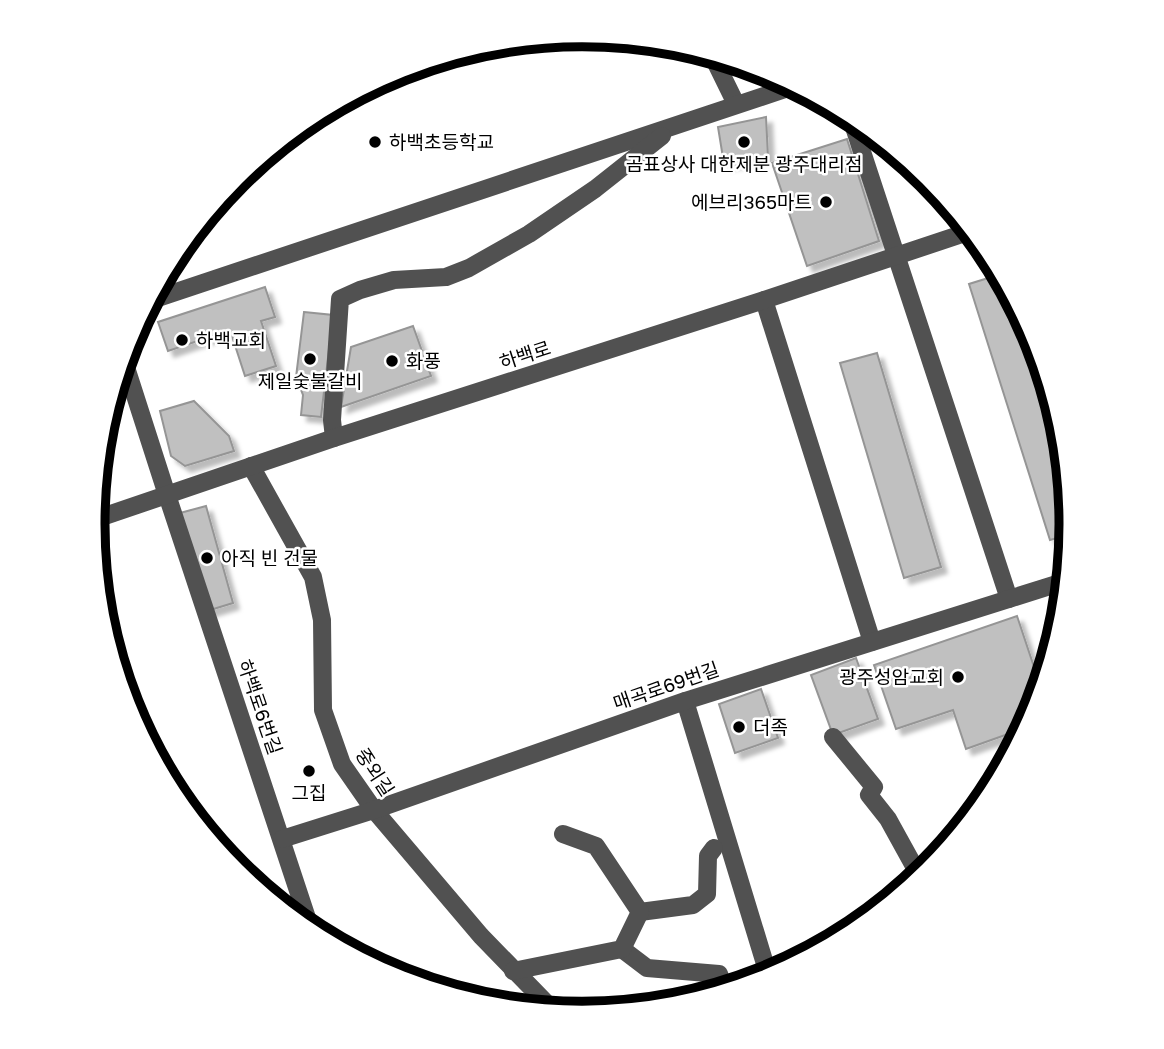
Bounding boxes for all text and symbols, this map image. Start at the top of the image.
place label: 하백초등학교 [389,130,494,153]
marker: 하백초등학교 [367,134,383,150]
marker: 곰표상사 대한제분 광주대리점 [736,134,752,150]
place label: 곰표상사 대한제분 광주대리점 [626,152,862,175]
place label: 에브리365마트 [691,190,812,213]
marker: 에브리365마트 [818,194,834,210]
place label: 하백교회 [196,328,266,351]
marker: 하백교회 [174,332,190,348]
street label: 하백로 [496,335,553,374]
place label: 화풍 [406,349,441,372]
marker: 제일숯불갈비 [302,351,318,367]
marker: 화풍 [384,353,400,369]
place label: 제일숯불갈비 [258,369,362,392]
place label: 아직 빈 건물 [221,546,318,569]
marker: 아직 빈 건물 [199,550,215,566]
street label: 하백로6번길 [233,656,287,757]
street label: 매곡로69번길 [610,657,722,714]
place label: 광주성암교회 [839,665,944,688]
marker: 광주성암교회 [950,669,966,685]
place label: 더족 [753,715,788,738]
marker: 더족 [731,719,747,735]
street label: 중외길 [351,743,399,800]
marker: 그집 [301,763,317,779]
place label: 그집 [292,781,326,804]

